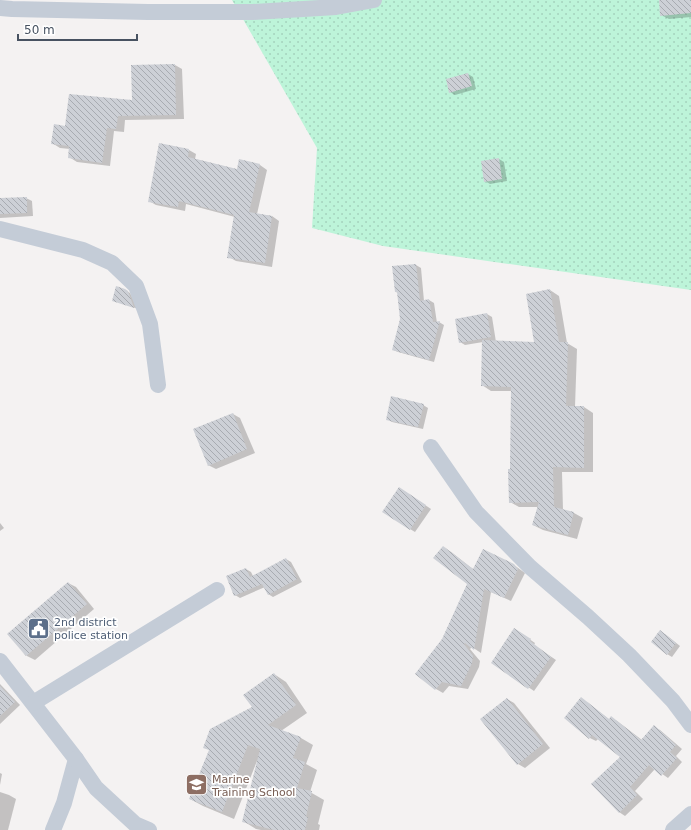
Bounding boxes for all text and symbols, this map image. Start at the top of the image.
scale bar [18,16,137,42]
text: 50 m [24,23,55,37]
public building icon: 2nd district police station [25,615,51,641]
place label: 2nd district police station [54,616,128,642]
school or university icon: Marine Training School [184,772,210,798]
place label: Marine Training School [211,773,295,799]

